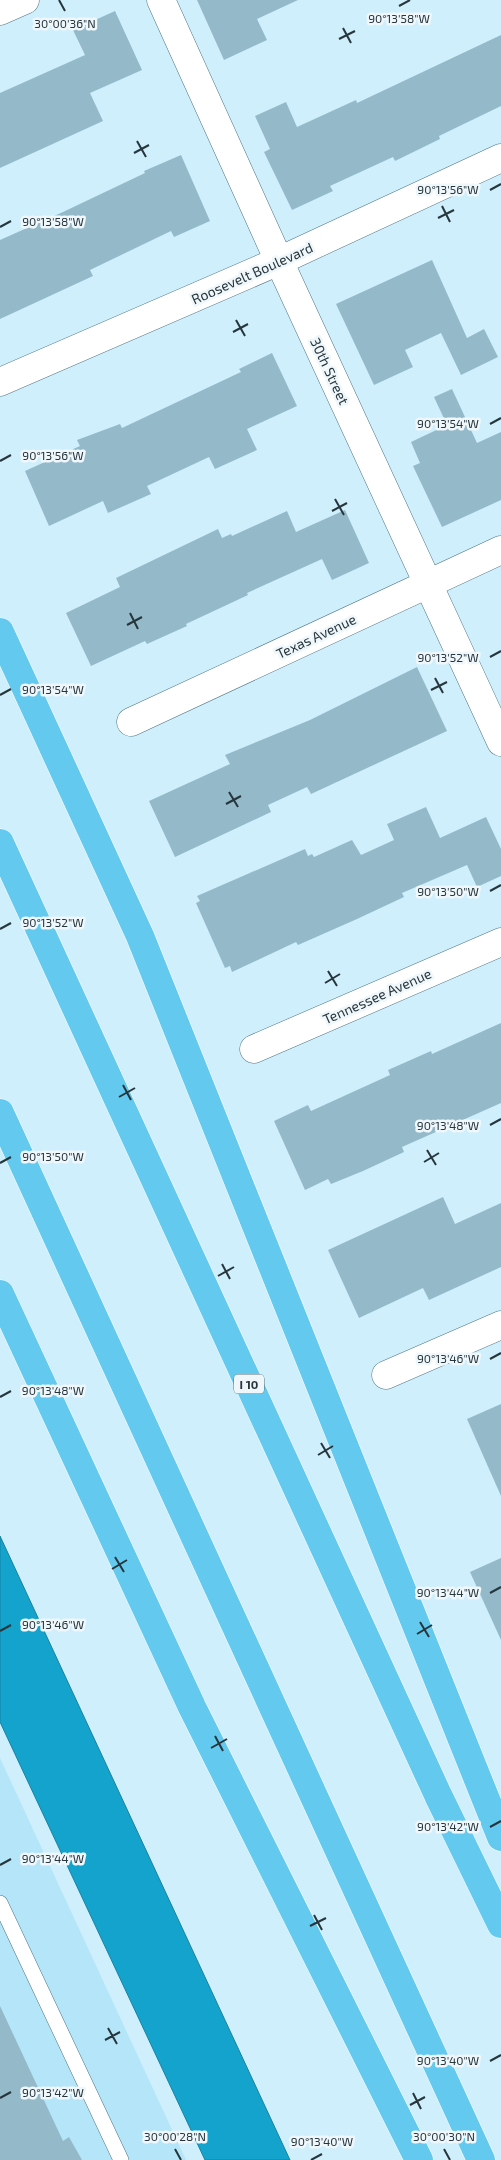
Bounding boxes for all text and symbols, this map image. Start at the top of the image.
text: 90°13'58"W [368,11,430,25]
text: 30°00'36"N [34,16,96,30]
text: 90°13'56"W [417,182,479,196]
text: 90°13'58"W [22,214,84,228]
street label: Roosevelt Boulevard [189,239,315,307]
street label: 30th Street [307,335,353,407]
text: 90°13'54"W [417,416,479,430]
text: 90°13'56"W [22,448,84,462]
street label: Texas Avenue [273,610,359,662]
text: 90°13'52"W [417,650,479,664]
text: 90°13'54"W [22,682,84,696]
text: 90°13'50"W [417,884,479,898]
text: 90°13'52"W [22,915,84,929]
street label: Tennessee Avenue [320,964,434,1028]
text: 90°13'48"W [417,1118,479,1132]
text: 90°13'50"W [22,1149,84,1163]
text: 90°13'46"W [417,1351,479,1365]
road number: I 10 [234,1375,264,1394]
text: 90°13'48"W [22,1383,84,1397]
text: 90°13'44"W [417,1585,479,1599]
text: 90°13'46"W [22,1617,84,1631]
text: 90°13'42"W [417,1819,479,1833]
text: 90°13'44"W [22,1851,84,1865]
text: 90°13'40"W [417,2053,479,2067]
text: 90°13'42"W [22,2085,84,2099]
text: 30°00'28"N [144,2129,206,2143]
text: 30°00'30"N [413,2129,475,2143]
text: 90°13'40"W [291,2134,353,2148]

